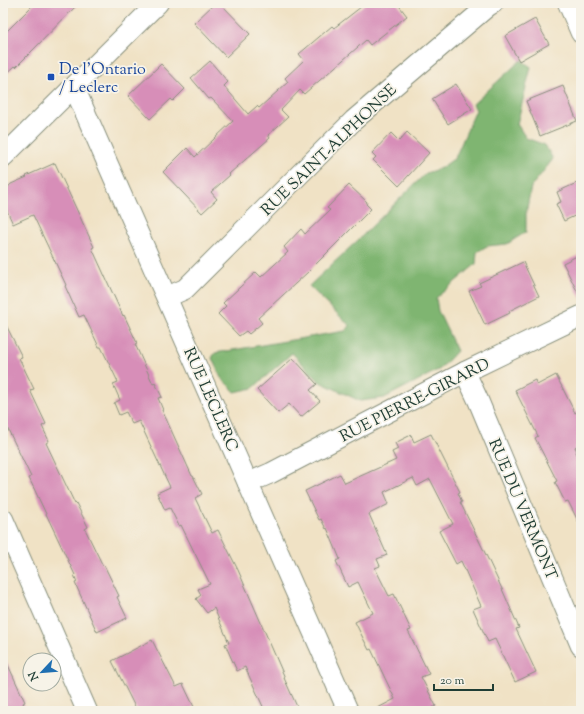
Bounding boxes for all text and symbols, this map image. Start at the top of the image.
place label: De l'Ontario / Leclerc [59,59,146,100]
marker: De l'Ontario / Leclerc [46,72,56,82]
street label: RUE SAINT-ALPHONSE [257,79,403,222]
street label: RUE LECLERC [176,344,243,456]
street label: RUE PIERRE-GIRARD [336,353,494,449]
street label: RUE DU VERMONT [481,436,562,584]
north arrow [22,652,62,692]
scale bar [434,666,493,692]
text: N [25,668,43,684]
text: 20 m [440,672,465,690]

